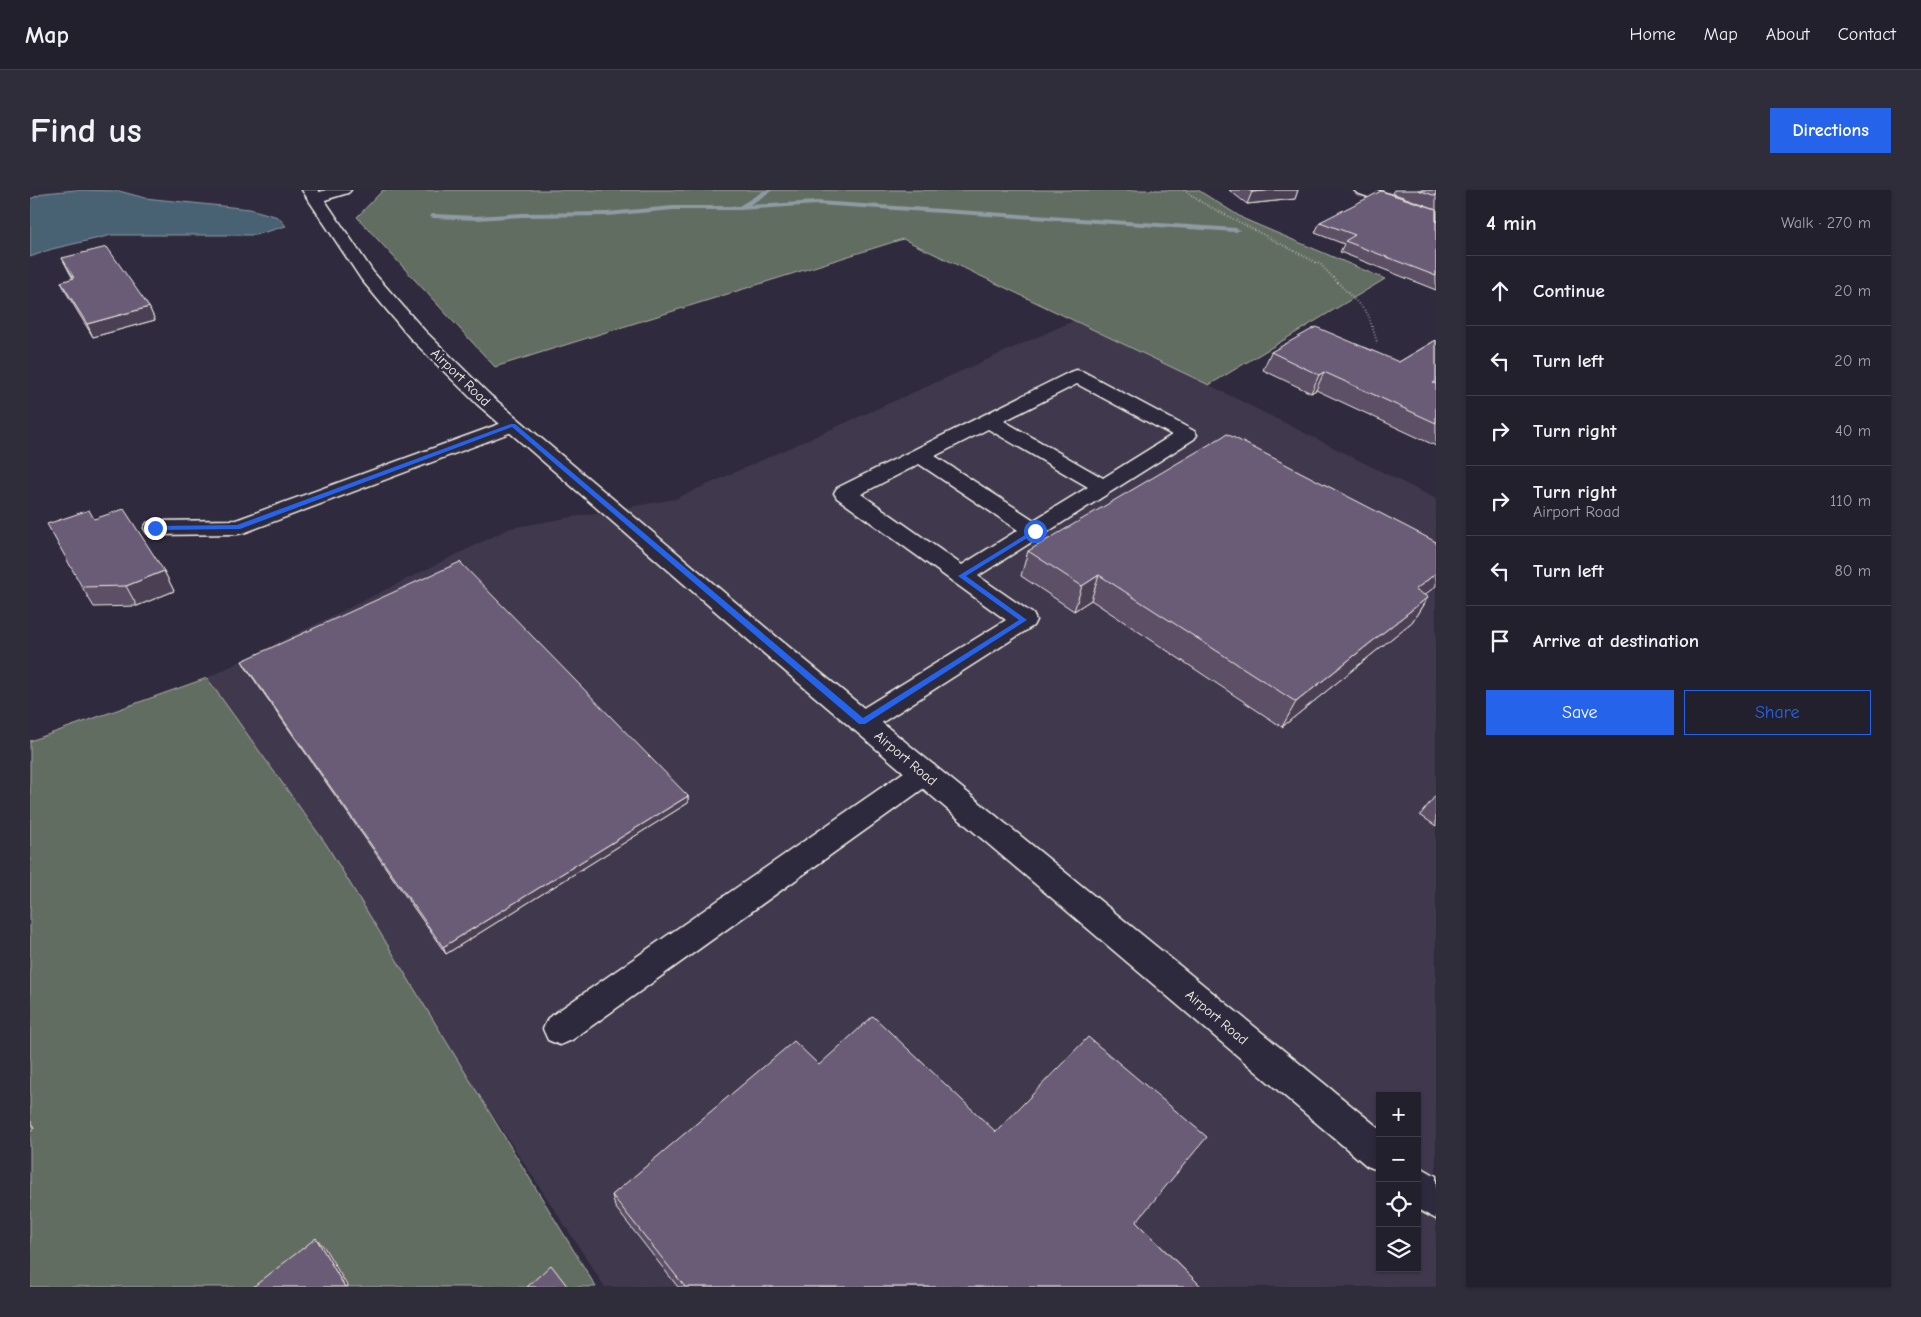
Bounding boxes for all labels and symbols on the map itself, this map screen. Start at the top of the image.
street label: Airport Road [427,345,494,410]
route end [144,517,167,540]
route start [1024,520,1047,543]
street label: Airport Road [871,727,940,789]
street label: Airport Road [1182,986,1251,1048]

